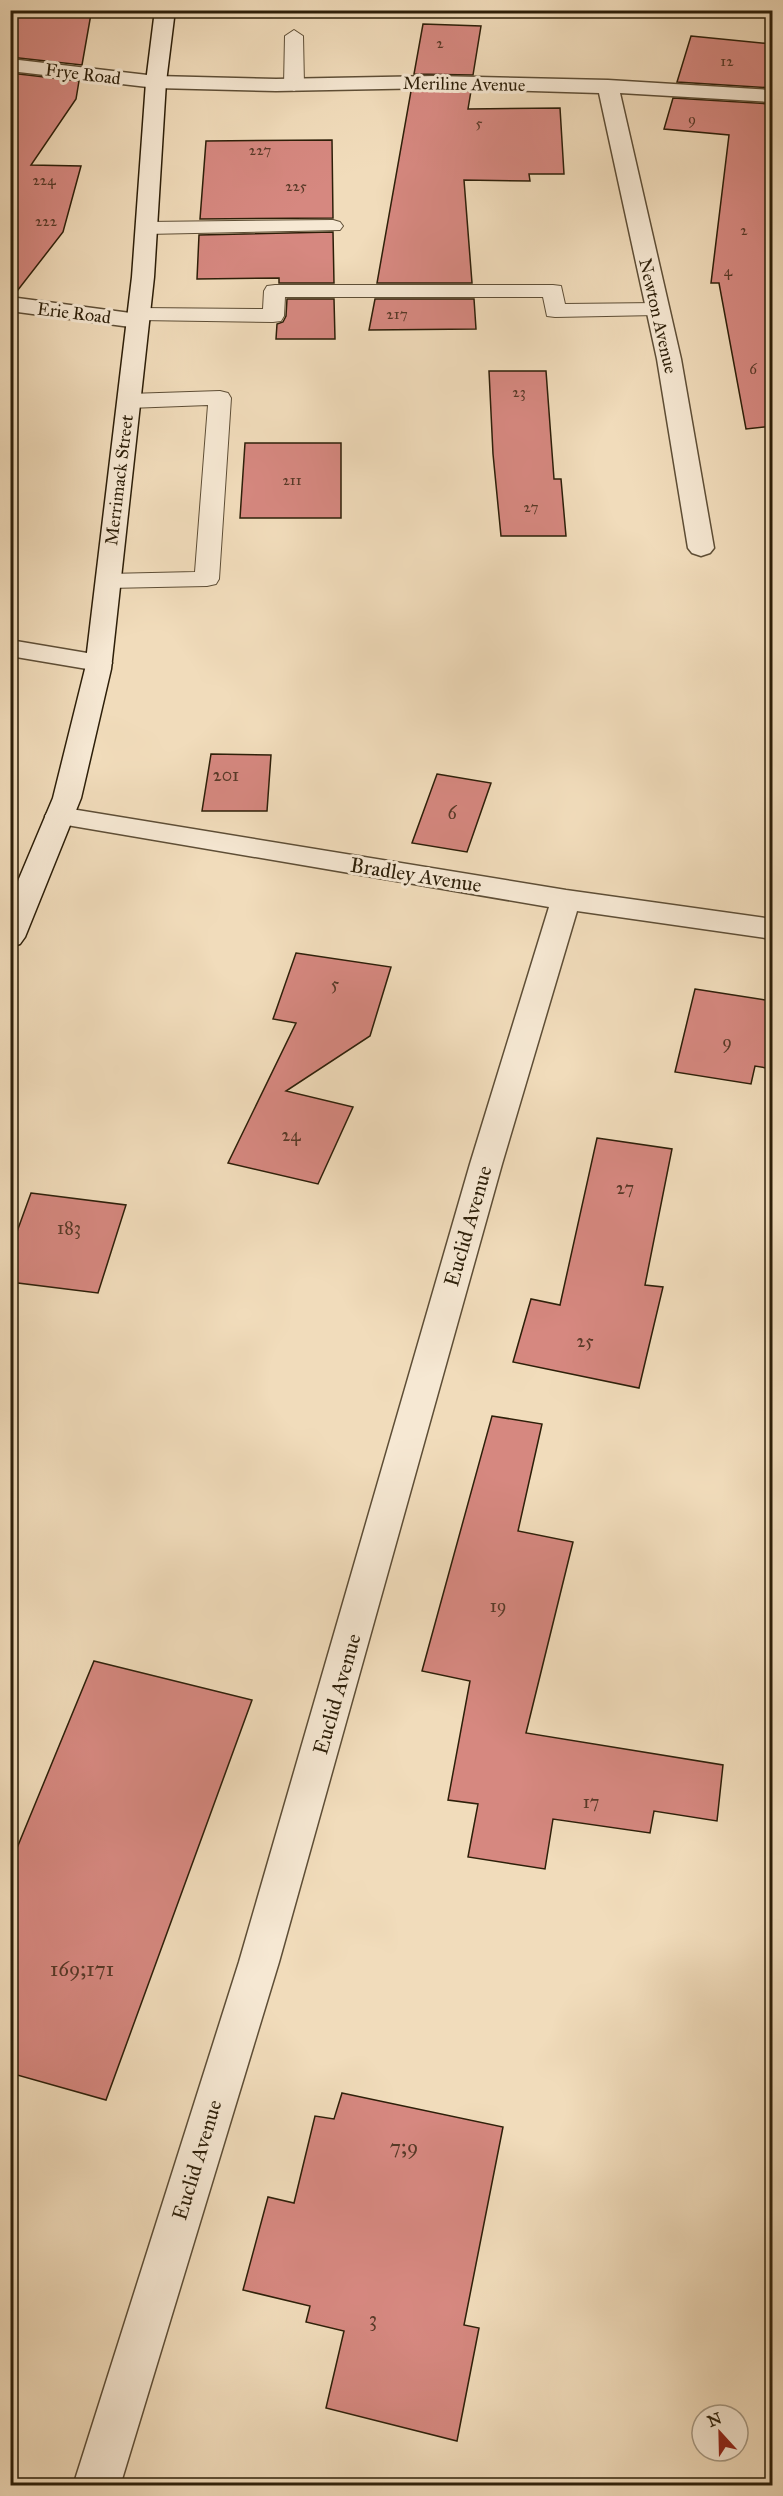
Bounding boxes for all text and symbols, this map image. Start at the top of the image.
house number: 2 [436,34,444,52]
house number: 12 [720,52,734,70]
street label: Frye Road [44,58,122,90]
street label: Meriline Avenue [403,72,525,96]
house number: 9 [688,110,696,128]
house number: 5 [476,114,483,132]
house number: 227 [249,141,271,159]
house number: 224 [32,171,56,189]
house number: 225 [285,177,307,195]
house number: 222 [35,212,58,230]
house number: 2 [740,221,748,239]
street label: Newton Avenue [634,256,682,376]
house number: 4 [724,262,733,280]
street label: Erie Road [36,298,112,328]
house number: 217 [386,305,408,323]
house number: 6 [749,360,758,378]
house number: 23 [512,383,526,401]
street label: Merrimack Street [100,413,138,547]
house number: 211 [282,471,302,489]
house number: 27 [524,498,539,516]
house number: 201 [213,764,239,786]
house number: 6 [447,802,457,824]
street label: Bradley Avenue [348,852,484,898]
house number: 5 [331,973,340,995]
house number: 9 [722,1031,732,1053]
house number: 24 [282,1124,301,1146]
street label: Euclid Avenue [438,1162,498,1289]
house number: 27 [616,1177,634,1199]
house number: 183 [57,1217,81,1239]
house number: 25 [576,1330,594,1352]
house number: 19 [490,1595,506,1617]
street label: Euclid Avenue [307,1630,367,1757]
house number: 17 [583,1791,599,1813]
house number: 169;171 [50,1956,114,1982]
street label: Euclid Avenue [166,2096,228,2223]
house number: 7;9 [390,2134,418,2160]
house number: 3 [369,2306,377,2332]
north arrow [690,2403,750,2463]
text: N [705,2408,725,2431]

